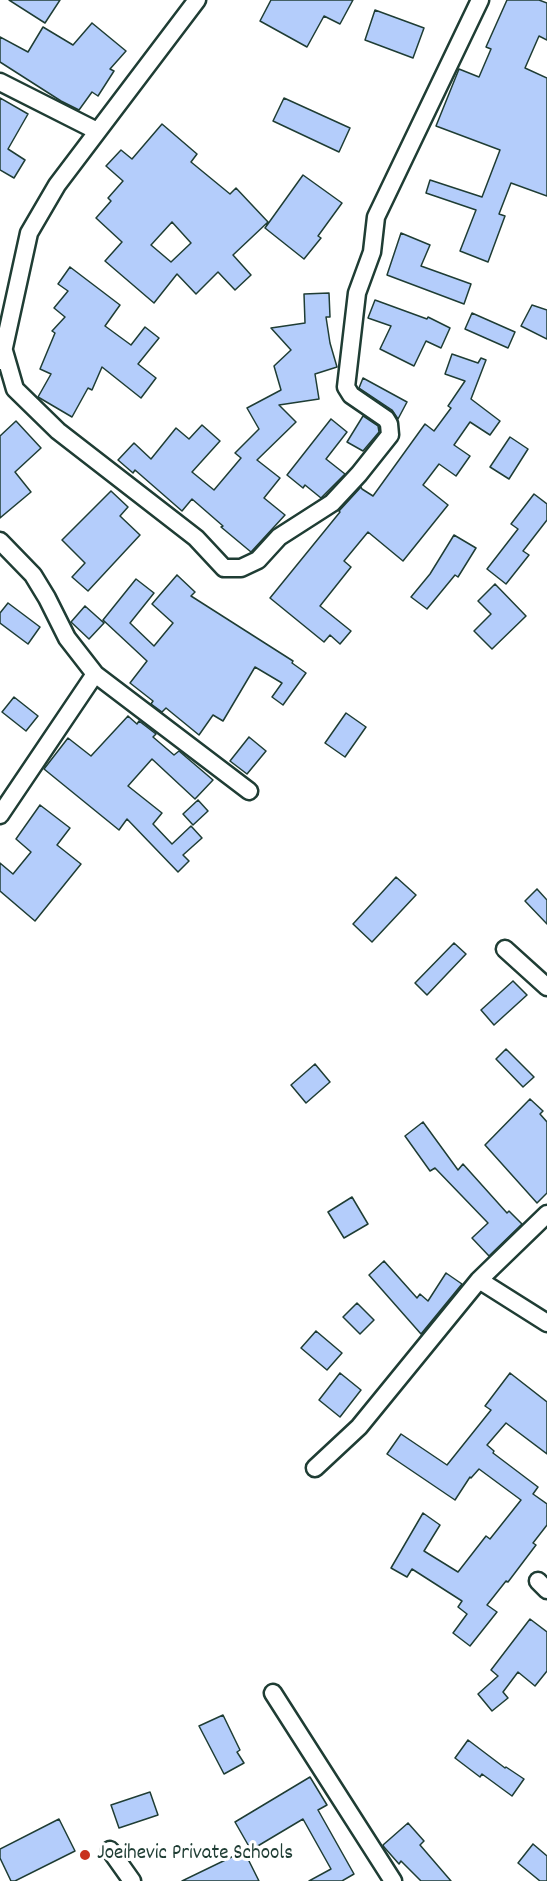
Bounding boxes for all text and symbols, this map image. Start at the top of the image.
place label: Joeihevic Private Schools [97,1842,293,1868]
marker: Joeihevic Private Schools [78,1848,92,1862]

